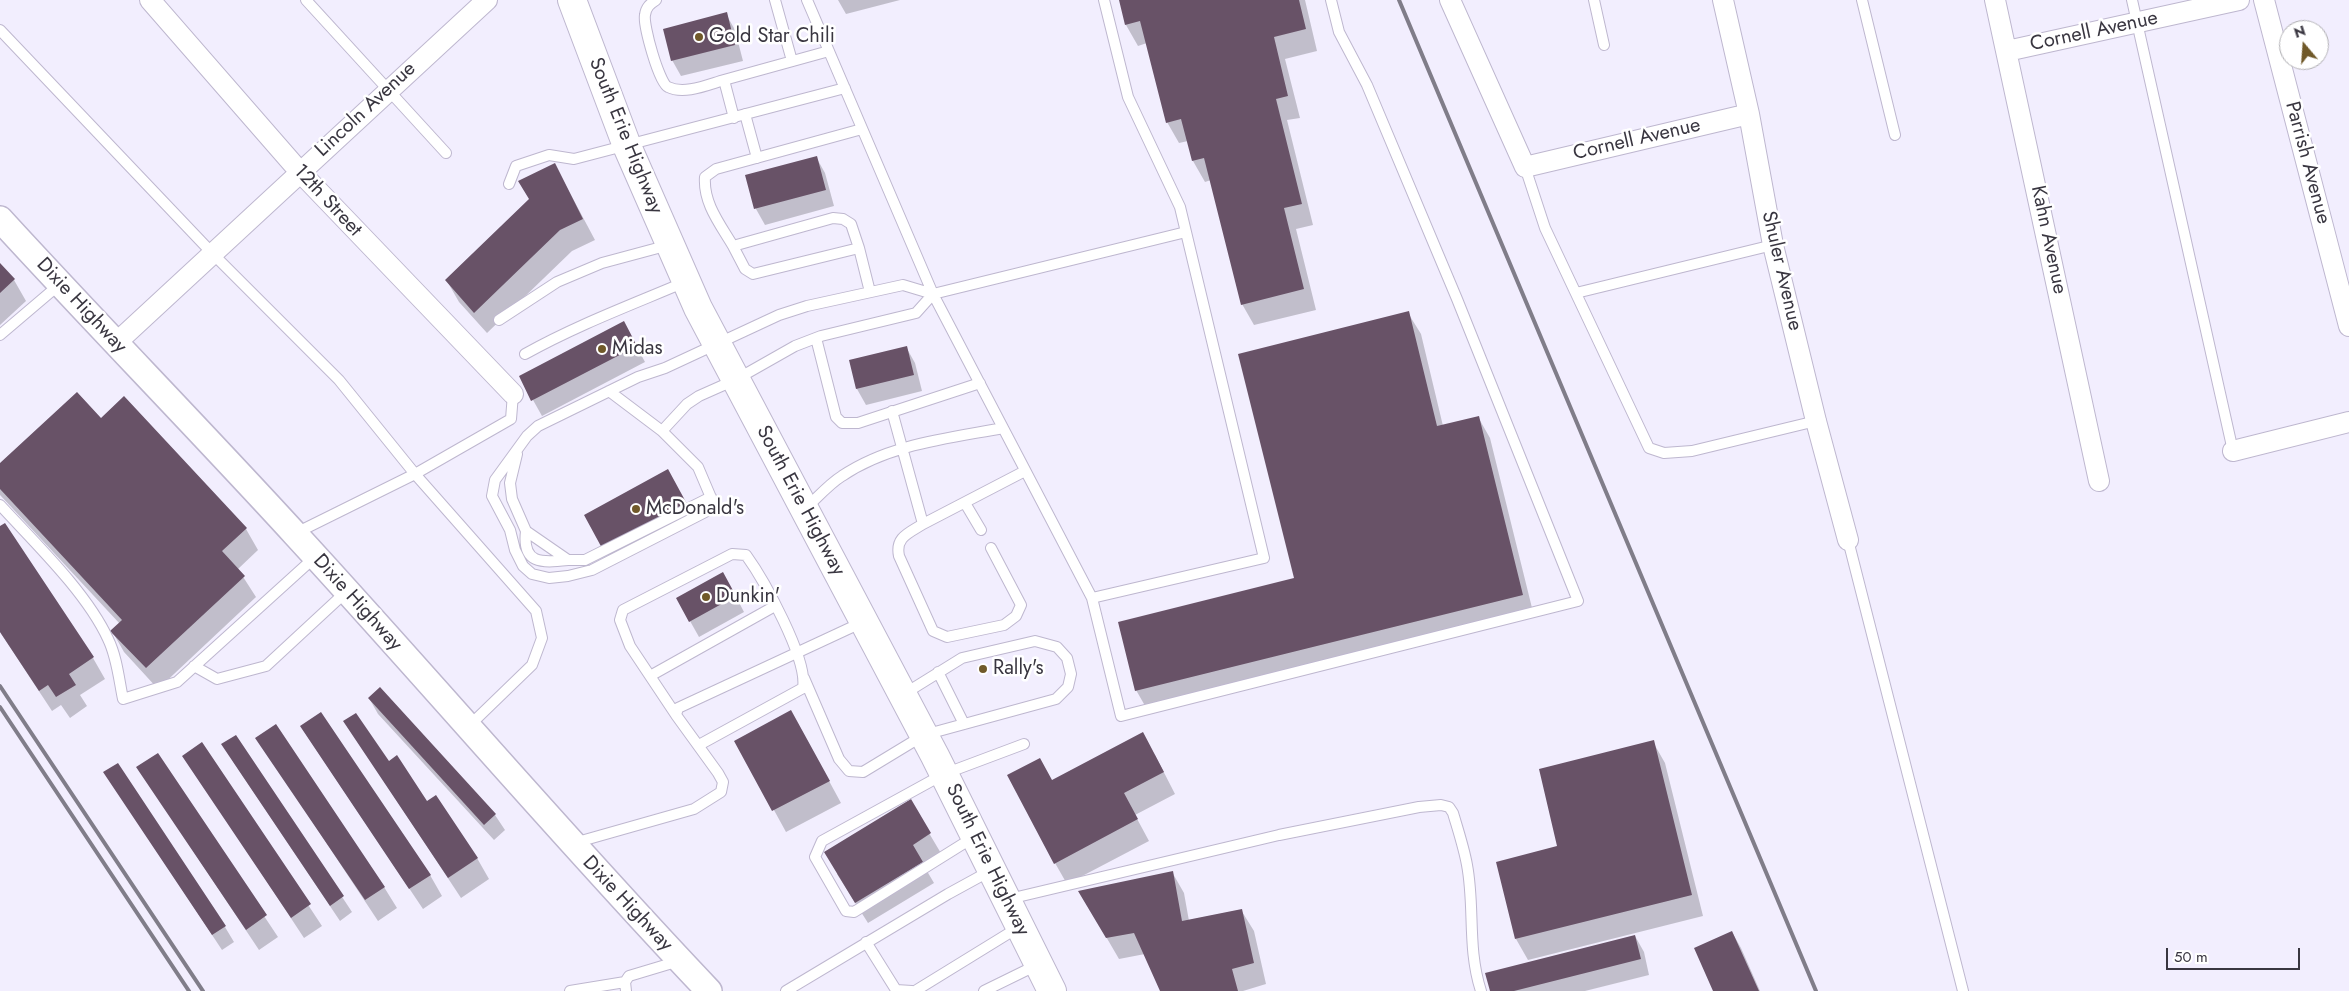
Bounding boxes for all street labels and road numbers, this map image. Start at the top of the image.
street label: Cornell Avenue [2028,7,2160,57]
street label: South Erie Highway [583,54,667,218]
street label: Lincoln Avenue [311,57,421,163]
street label: Parrish Avenue [2279,99,2335,227]
street label: Cornell Avenue [1571,114,1703,166]
street label: 12th Street [288,160,366,242]
street label: Kahn Avenue [2025,184,2071,296]
street label: Shuler Avenue [1756,209,1806,333]
street label: Dixie Highway [31,253,131,359]
street label: South Erie Highway [750,422,850,580]
street label: Dixie Highway [307,550,407,656]
street label: South Erie Highway [940,780,1034,940]
street label: Dixie Highway [577,851,677,957]

